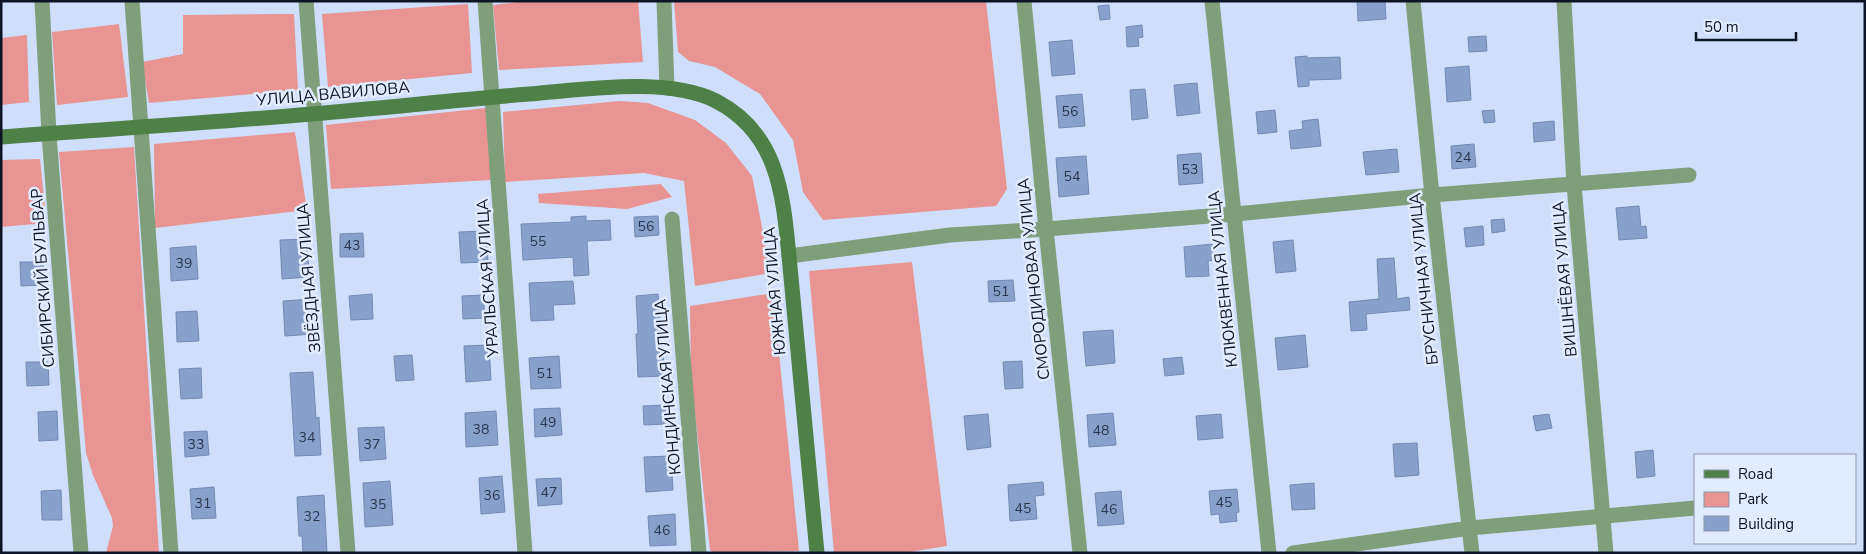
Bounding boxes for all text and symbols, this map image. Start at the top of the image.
scale bar [1696,10,1796,42]
text: 50 m [1704,17,1739,37]
street label: УЛИЦА ВАВИЛОВА [254,76,411,112]
house number: 56 [1062,102,1078,121]
house number: 24 [1455,148,1471,167]
house number: 53 [1182,160,1198,179]
house number: 54 [1064,167,1080,186]
street label: СМОРОДИНОВАЯ УЛИЦА [1012,177,1056,381]
street label: СИБИРСКИЙ БУЛЬВАР [26,188,60,368]
street label: КЛЮКВЕННАЯ УЛИЦА [1203,189,1243,369]
street label: БРУСНИЧНАЯ УЛИЦА [1404,191,1444,366]
street label: УРАЛЬСКАЯ УЛИЦА [471,198,505,359]
street label: ВИШНЁВАЯ УЛИЦА [1547,200,1583,358]
street label: ЗВЁЗДНАЯ УЛИЦА [291,202,326,354]
house number: 56 [638,217,654,236]
street label: ЮЖНАЯ УЛИЦА [758,226,792,356]
house number: 55 [530,232,546,251]
house number: 43 [344,236,360,255]
house number: 39 [176,254,192,273]
house number: 51 [993,282,1009,301]
street label: КОНДИНСКАЯ УЛИЦА [649,298,687,476]
house number: 51 [537,364,553,383]
house number: 49 [540,413,556,432]
house number: 38 [473,420,489,439]
house number: 48 [1093,421,1109,440]
house number: 34 [299,428,315,447]
house number: 33 [188,435,204,454]
house number: 37 [364,435,380,454]
legend [1694,454,1856,544]
text: Road [1738,464,1773,484]
house number: 47 [541,483,557,502]
house number: 36 [484,486,500,505]
text: Park [1738,489,1768,509]
house number: 45 [1216,493,1232,512]
house number: 31 [195,494,211,513]
house number: 35 [370,495,386,514]
house number: 45 [1015,499,1031,518]
house number: 46 [1101,500,1117,519]
house number: 32 [304,507,320,526]
text: Building [1738,514,1794,534]
house number: 46 [654,521,670,540]

